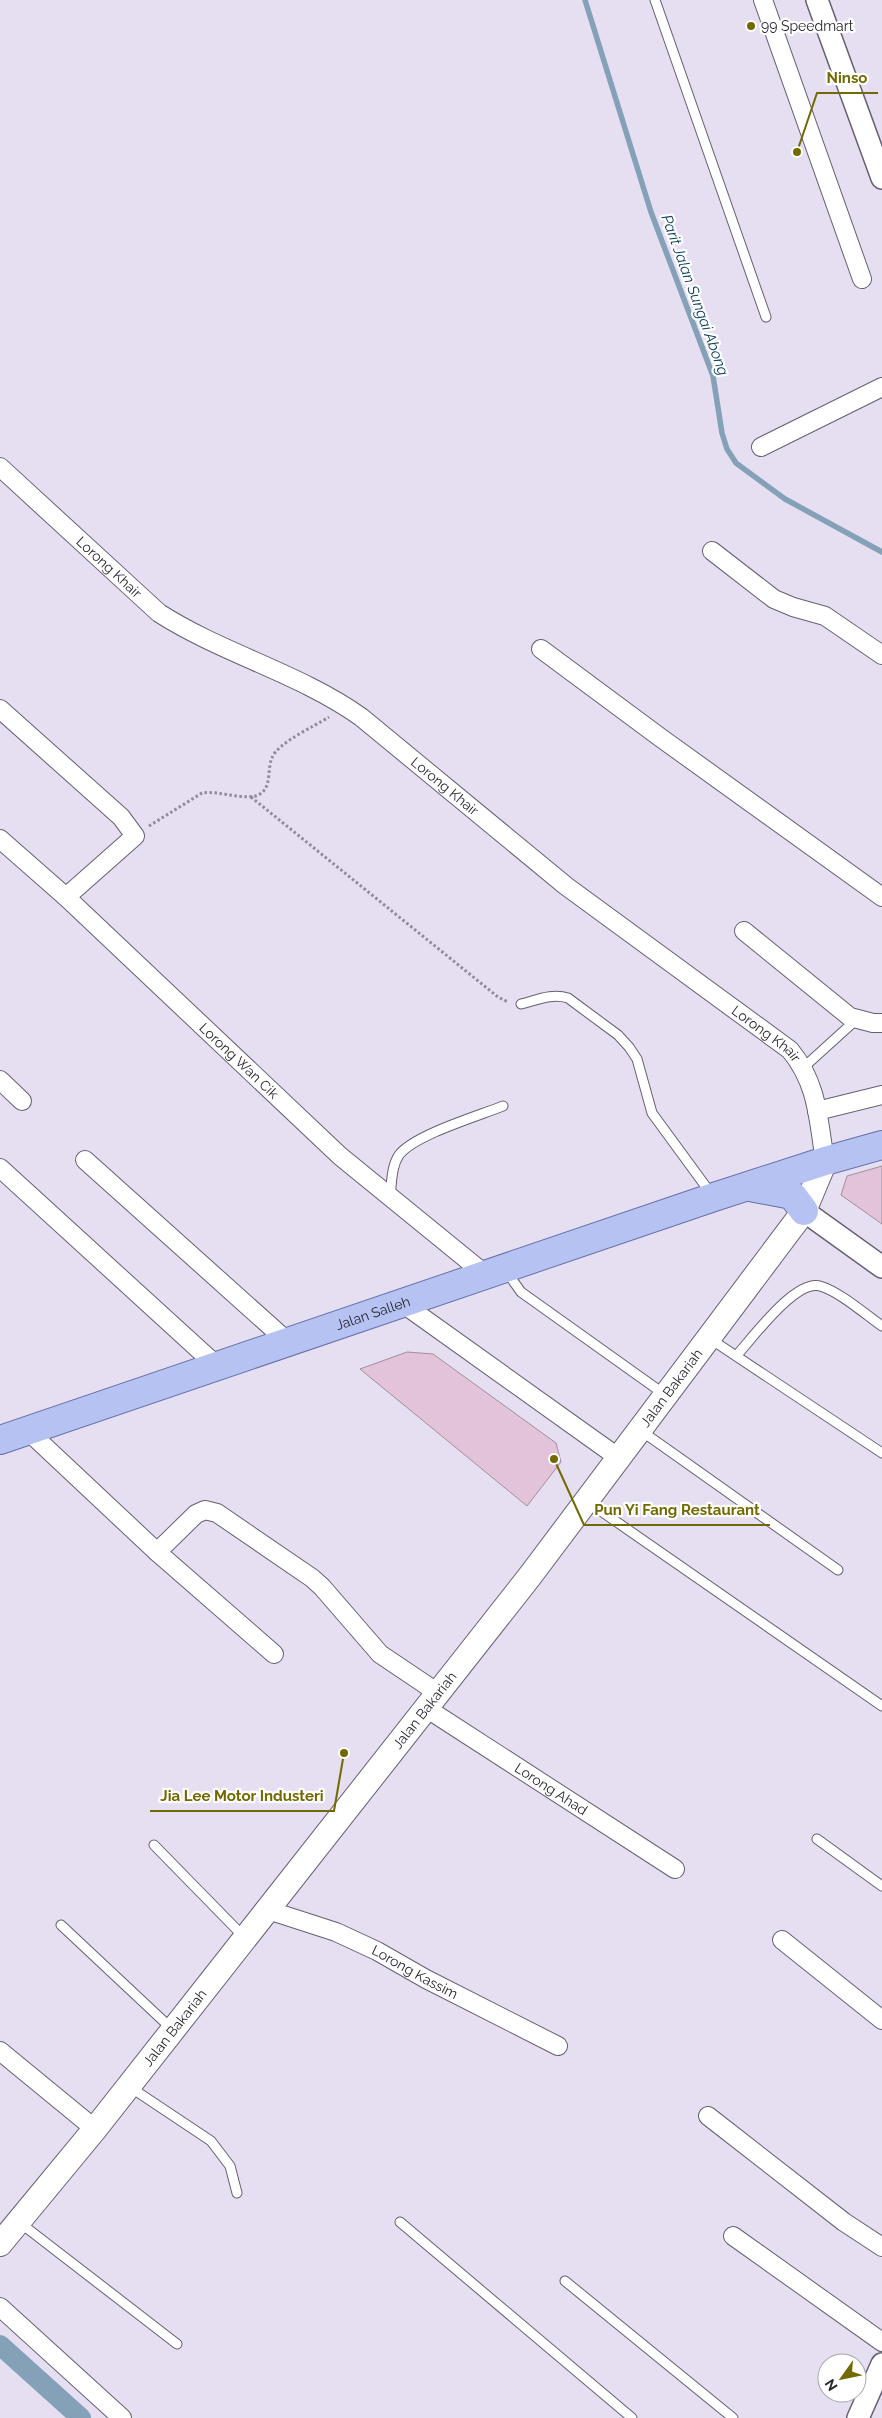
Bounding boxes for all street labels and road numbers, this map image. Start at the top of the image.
street label: Lorong Khair [73,533,145,601]
street label: Lorong Khair [408,754,482,819]
street label: Lorong Khair [729,1002,804,1065]
street label: Lorong Wan Cik [196,1019,282,1102]
street label: Jalan Salleh [334,1293,412,1333]
street label: Jalan Bakariah [637,1346,706,1430]
street label: Jalan Bakariah [389,1669,460,1752]
street label: Lorong Ahad [512,1760,590,1818]
street label: Lorong Kassim [369,1942,461,2002]
street label: Jalan Bakariah [140,1986,210,2069]

